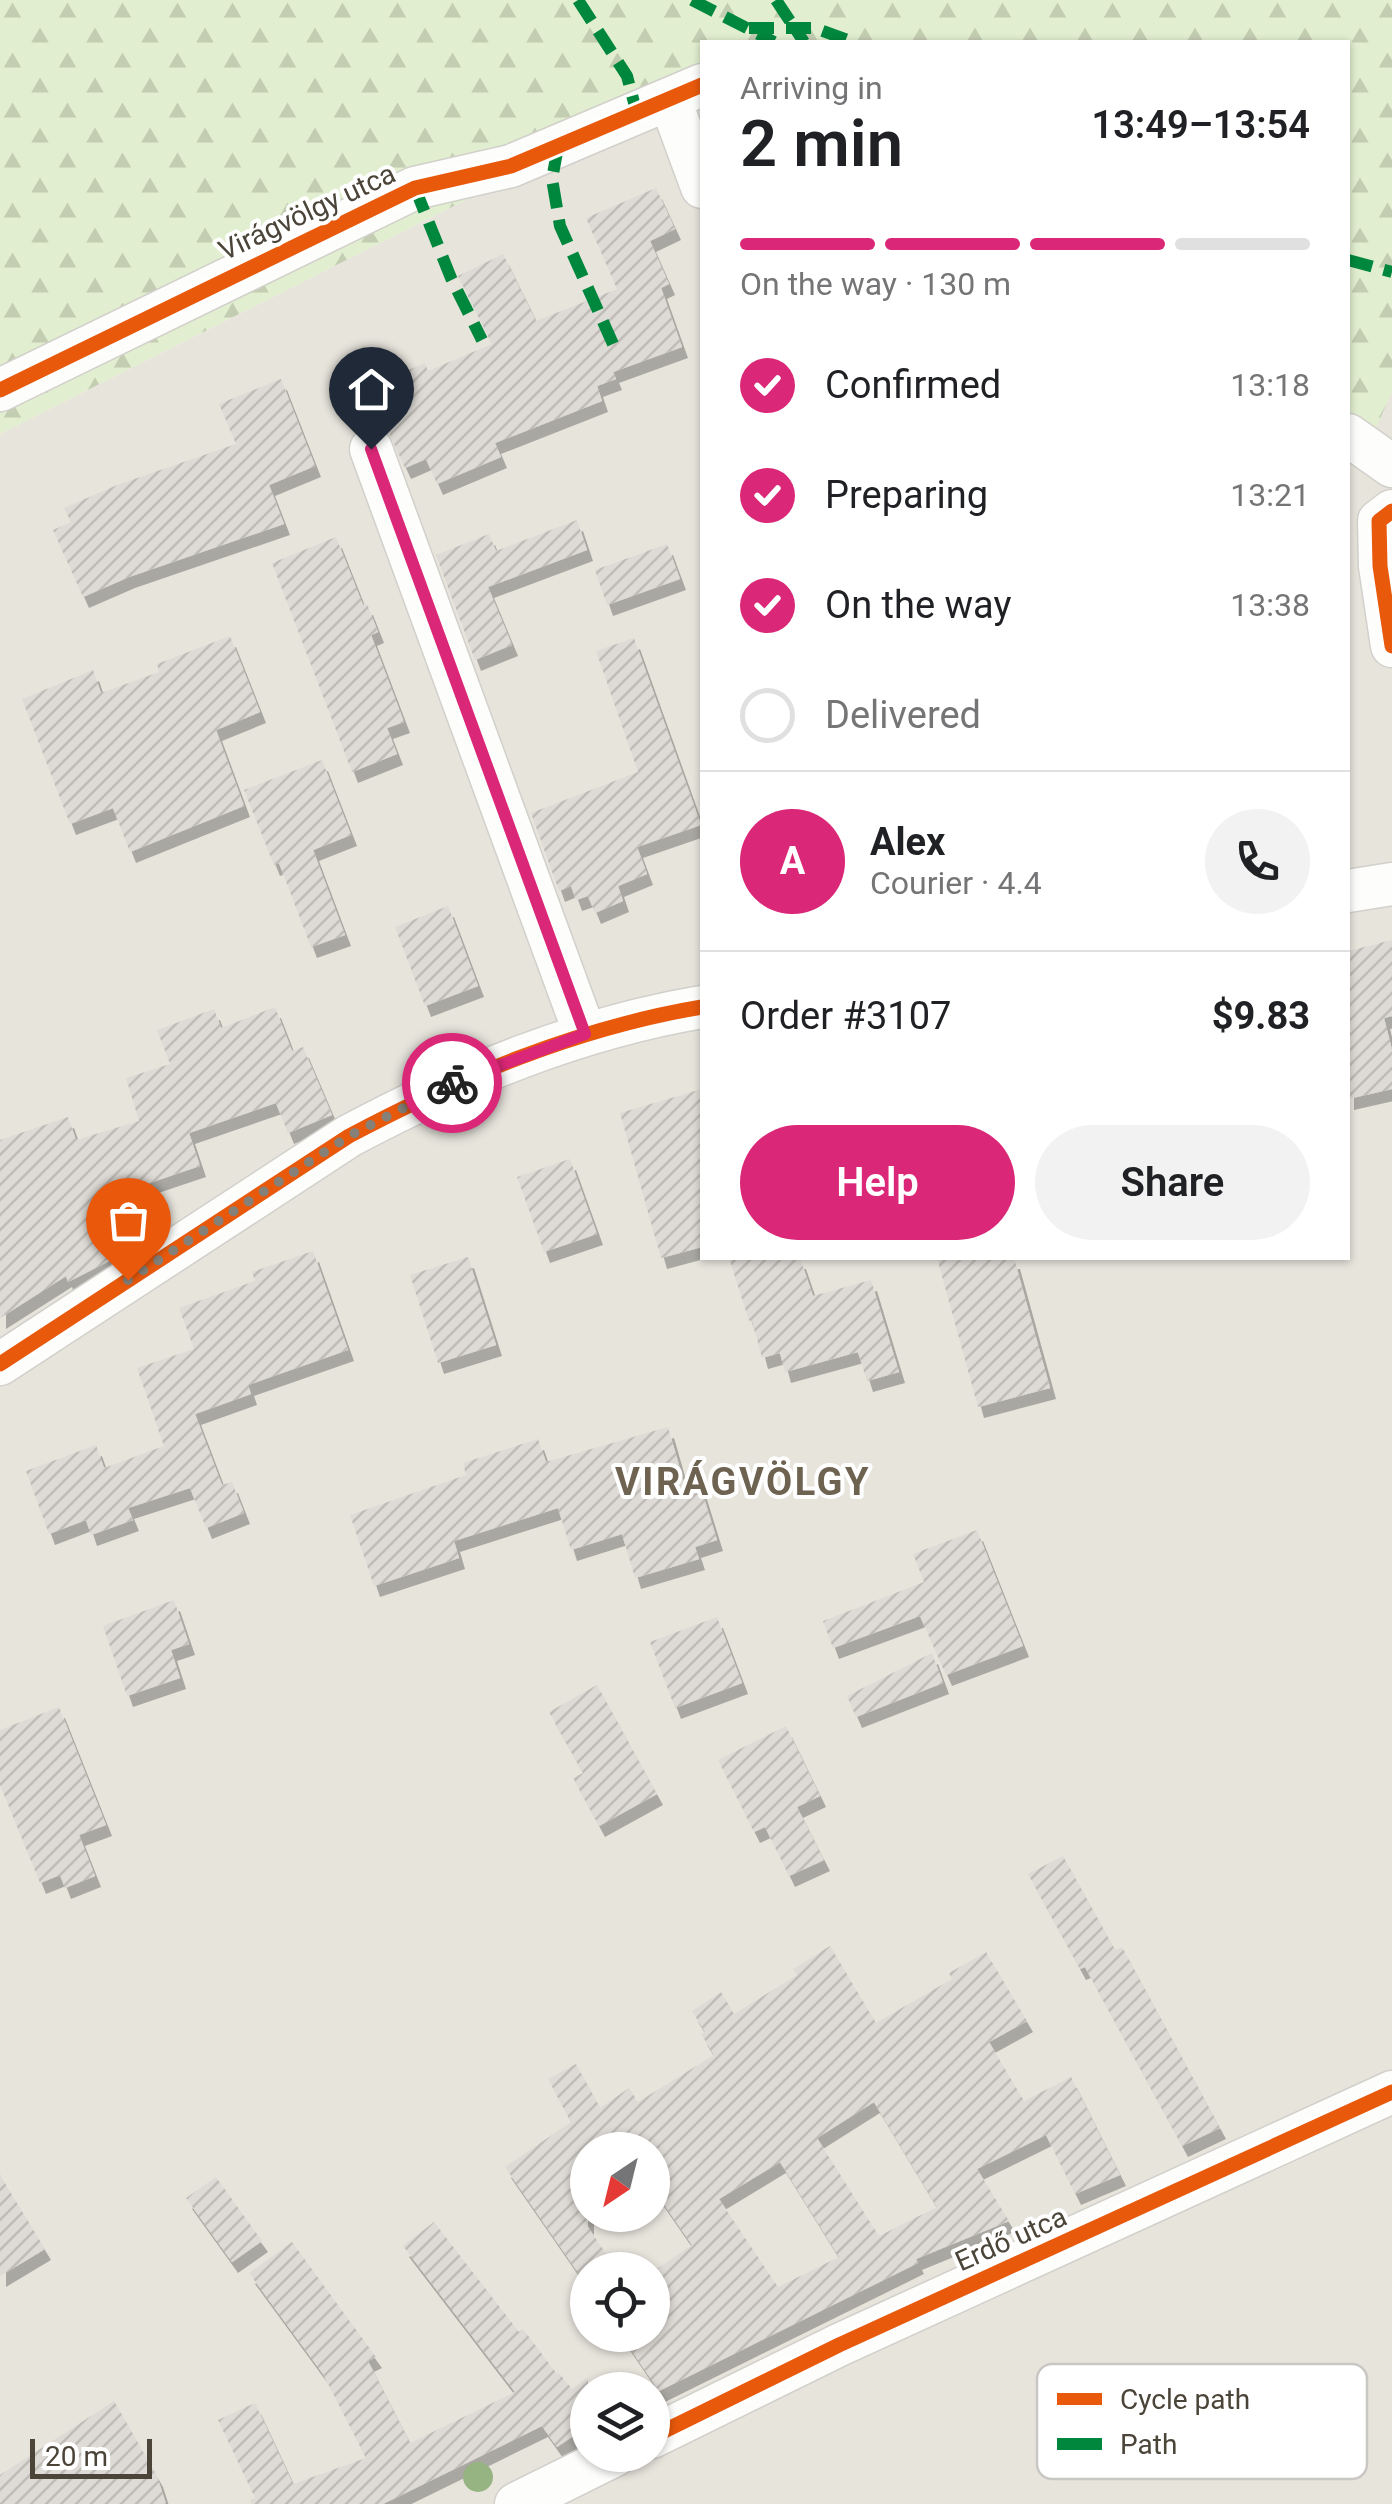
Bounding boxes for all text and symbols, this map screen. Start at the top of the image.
text: Arriving in [740,69,883,107]
text: 13:49–13:54 [1091,103,1310,147]
text: 2 min [740,106,903,182]
street label: Virágvölgy utca [213,157,401,267]
text: On the way · 130 m [740,265,1011,303]
pin [329,347,414,450]
icon: check [740,358,795,413]
icon: home [344,362,399,417]
text: Confirmed [825,363,1001,407]
text: 13:18 [1230,366,1310,404]
icon: check [740,468,795,523]
text: Preparing [825,473,988,517]
text: 13:21 [1230,476,1310,514]
icon: check [740,578,795,633]
text: On the way [825,583,1011,627]
text: 13:38 [1230,586,1310,624]
text: Delivered [825,693,981,737]
button: phone [1205,809,1310,914]
text: Alex [870,820,945,864]
text: A [780,839,805,883]
text: Courier · 4.4 [870,864,1042,902]
text: Order #3107 [740,994,951,1038]
text: $9.83 [1212,994,1310,1038]
courier [402,1033,502,1133]
icon: bike [425,1056,480,1111]
button: Help [740,1125,1015,1240]
button: Share [1035,1125,1310,1240]
pin [86,1178,171,1281]
icon: bag [101,1193,156,1248]
district label: VIRÁGVÖLGY [615,1460,871,1504]
north arrow [570,2132,670,2232]
map controls [570,2132,670,2472]
street label: Erdő utca [950,2200,1072,2278]
button: locate [570,2252,670,2352]
legend [1037,2364,1367,2479]
button: layers [570,2372,670,2472]
text: Cycle path [1120,2383,1250,2416]
text: Path [1120,2428,1177,2461]
scale bar [30,2434,152,2478]
text: 20 m [45,2440,108,2473]

